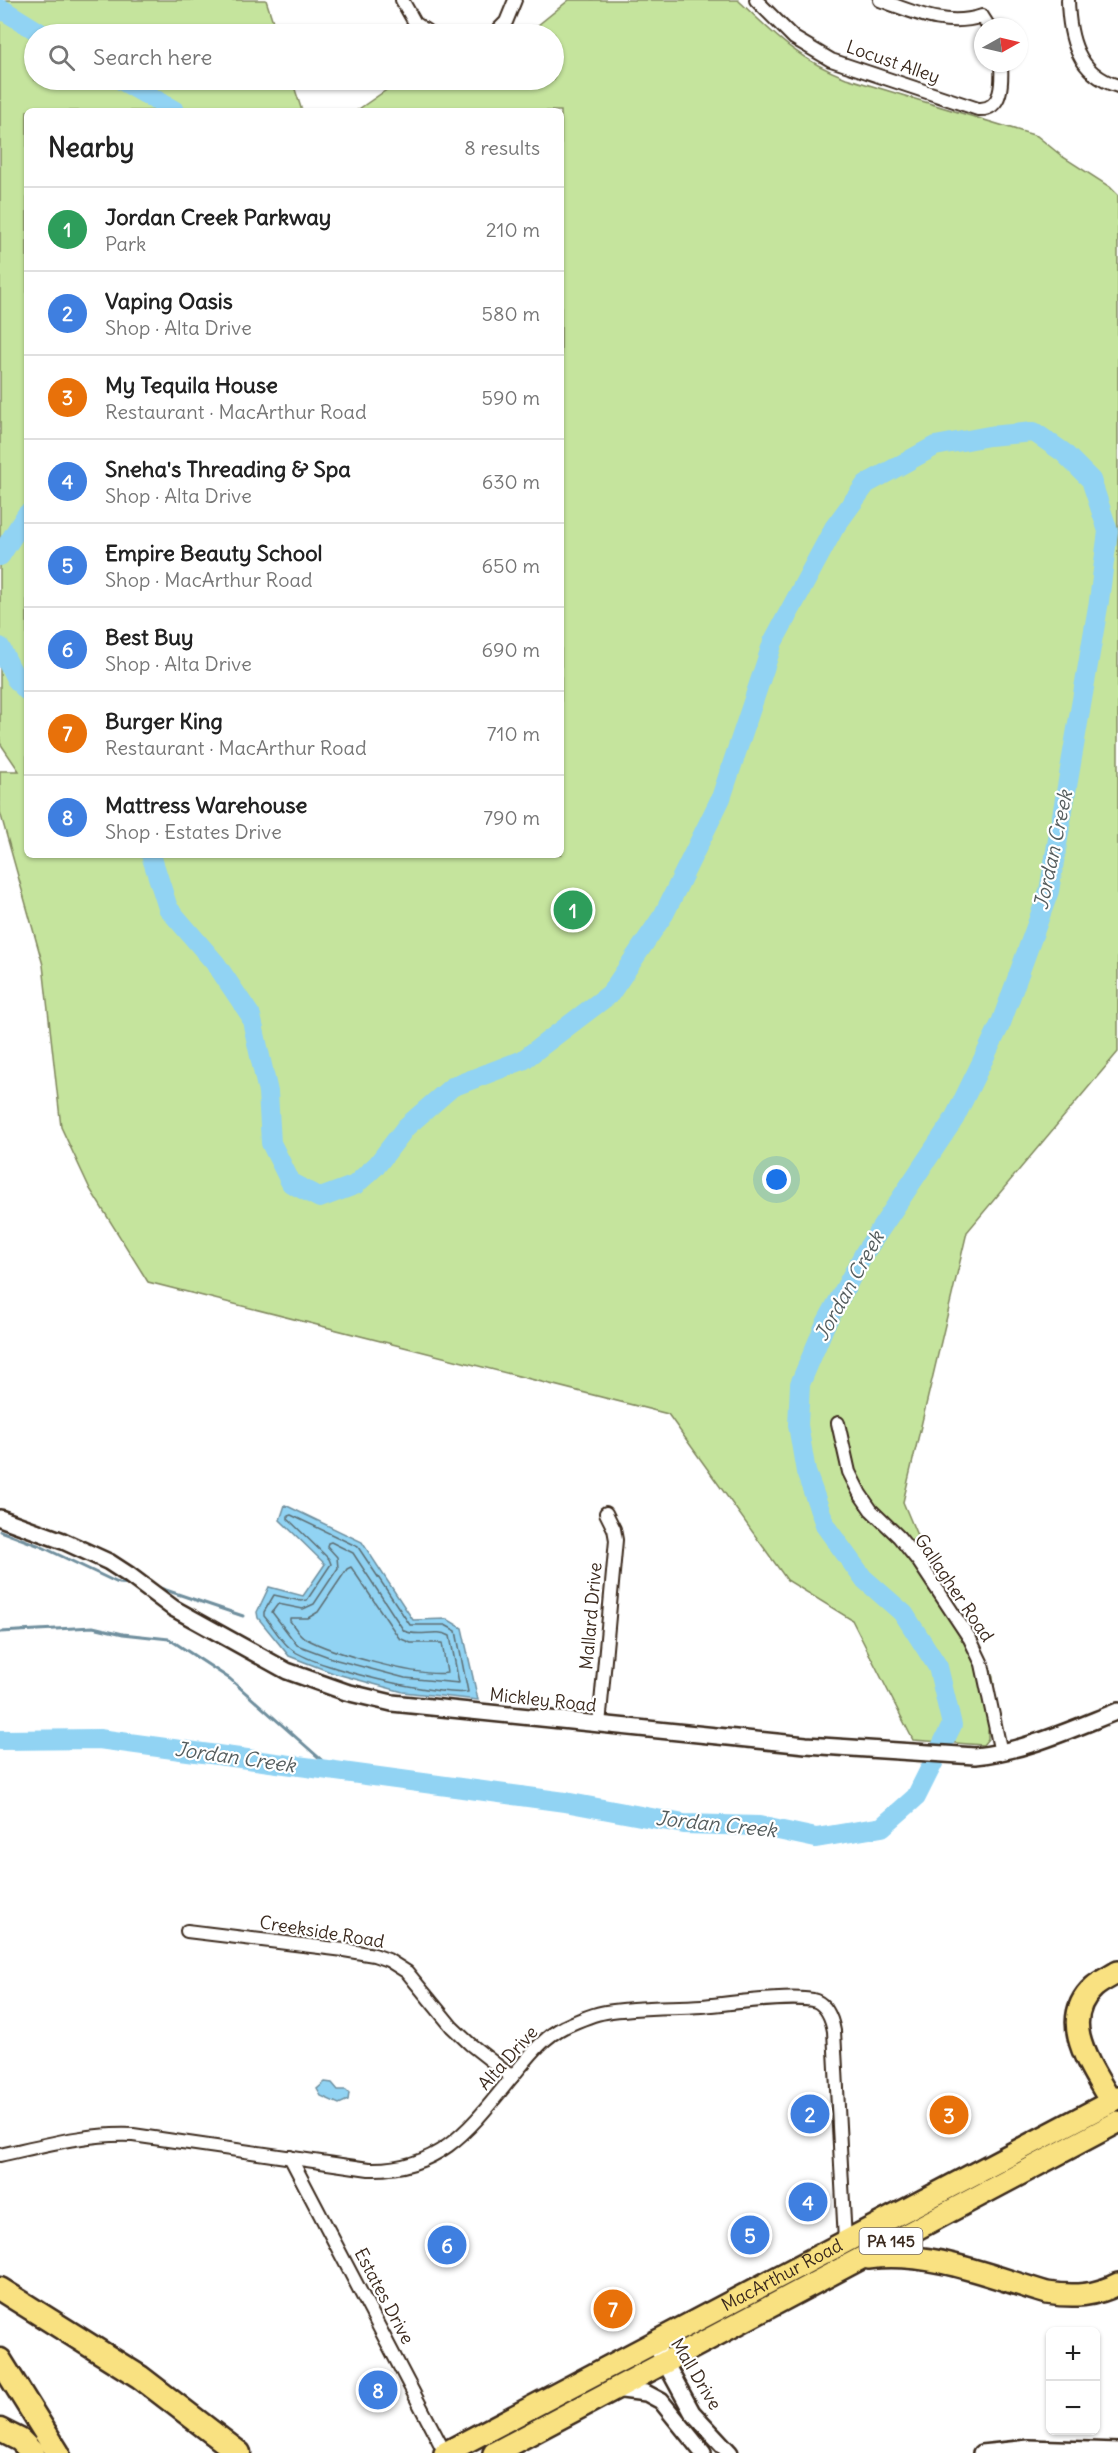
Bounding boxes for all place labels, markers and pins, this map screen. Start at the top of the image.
pin: 1 [554,888,592,932]
pin: 2 [790,2092,830,2136]
pin: 3 [930,2092,968,2138]
pin: 4 [788,2180,828,2224]
pin: 5 [730,2212,770,2258]
pin: 6 [428,2222,466,2268]
pin: 7 [594,2286,632,2332]
pin: 8 [358,2368,398,2412]

